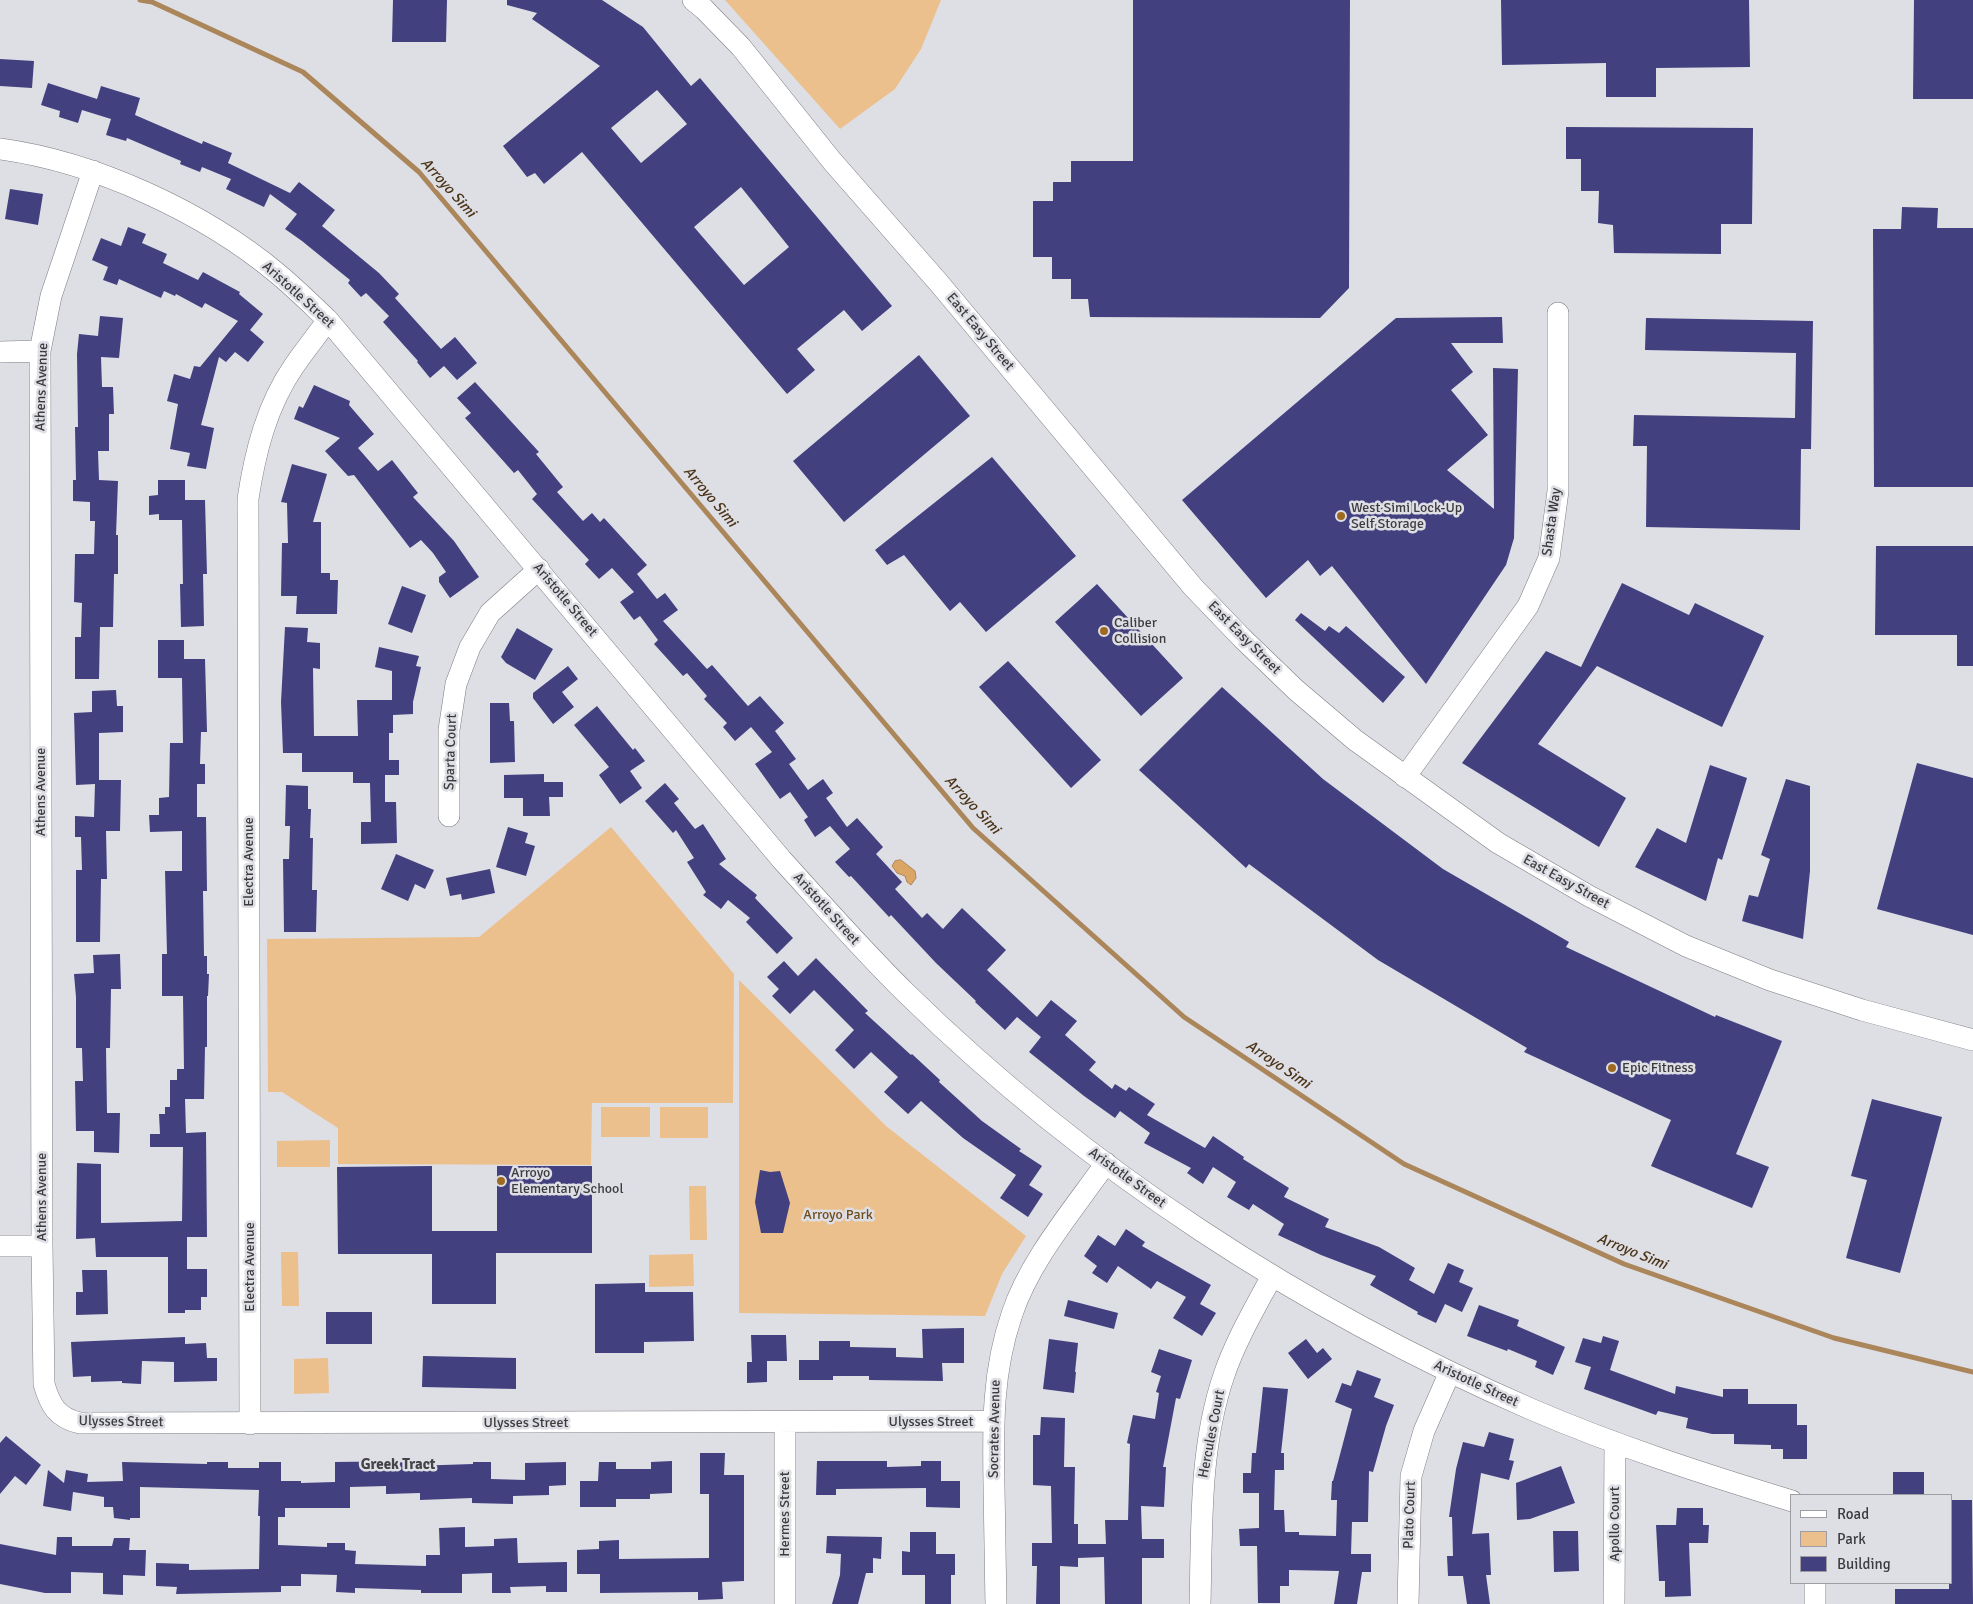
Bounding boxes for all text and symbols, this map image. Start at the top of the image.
water label: Arroyo Simi [417,155,479,221]
street label: Aristotle Street [258,258,338,332]
street label: East Easy Street [943,290,1017,374]
street label: Athens Avenue [32,342,52,432]
water label: Arroyo Simi [679,463,741,531]
street label: Shasta Way [1539,487,1565,557]
place label: West Simi Lock-Up Self Storage [1351,500,1462,532]
marker: West Simi Lock-Up Self Storage [1335,510,1347,522]
street label: Aristotle Street [529,560,601,640]
street label: East Easy Street [1204,598,1284,678]
place label: Caliber Collision [1114,615,1166,648]
marker: Caliber Collision [1098,625,1110,637]
street label: Sparta Court [441,714,461,790]
street label: Athens Avenue [33,748,49,836]
water label: Arroyo Simi [940,772,1004,838]
street label: Electra Avenue [241,817,257,907]
street label: East Easy Street [1520,851,1612,913]
street label: Aristotle Street [789,869,863,949]
water label: Arroyo Simi [1242,1037,1314,1093]
place label: Epic Fitness [1622,1060,1694,1076]
marker: Epic Fitness [1606,1062,1618,1074]
street label: Aristotle Street [1085,1144,1169,1212]
street label: Athens Avenue [34,1153,50,1241]
place label: Arroyo Elementary School [511,1165,624,1198]
marker: Arroyo Elementary School [495,1175,507,1187]
park label: Arroyo Park [803,1207,873,1223]
street label: Electra Avenue [242,1222,258,1312]
water label: Arroyo Simi [1594,1230,1670,1274]
street label: Aristotle Street [1431,1357,1521,1411]
street label: Socrates Avenue [986,1380,1004,1478]
street label: Hercules Court [1195,1389,1229,1479]
street label: Ulysses Street [78,1413,164,1431]
street label: Ulysses Street [889,1414,973,1430]
street label: Ulysses Street [484,1415,568,1431]
district label: Greek Tract [361,1456,435,1474]
street label: Hermes Street [777,1471,793,1557]
street label: Plato Court [1400,1481,1420,1549]
street label: Apollo Court [1607,1486,1623,1562]
legend [1790,1494,1953,1584]
text: Road [1837,1505,1869,1523]
text: Park [1837,1530,1866,1548]
text: Building [1837,1555,1891,1573]

